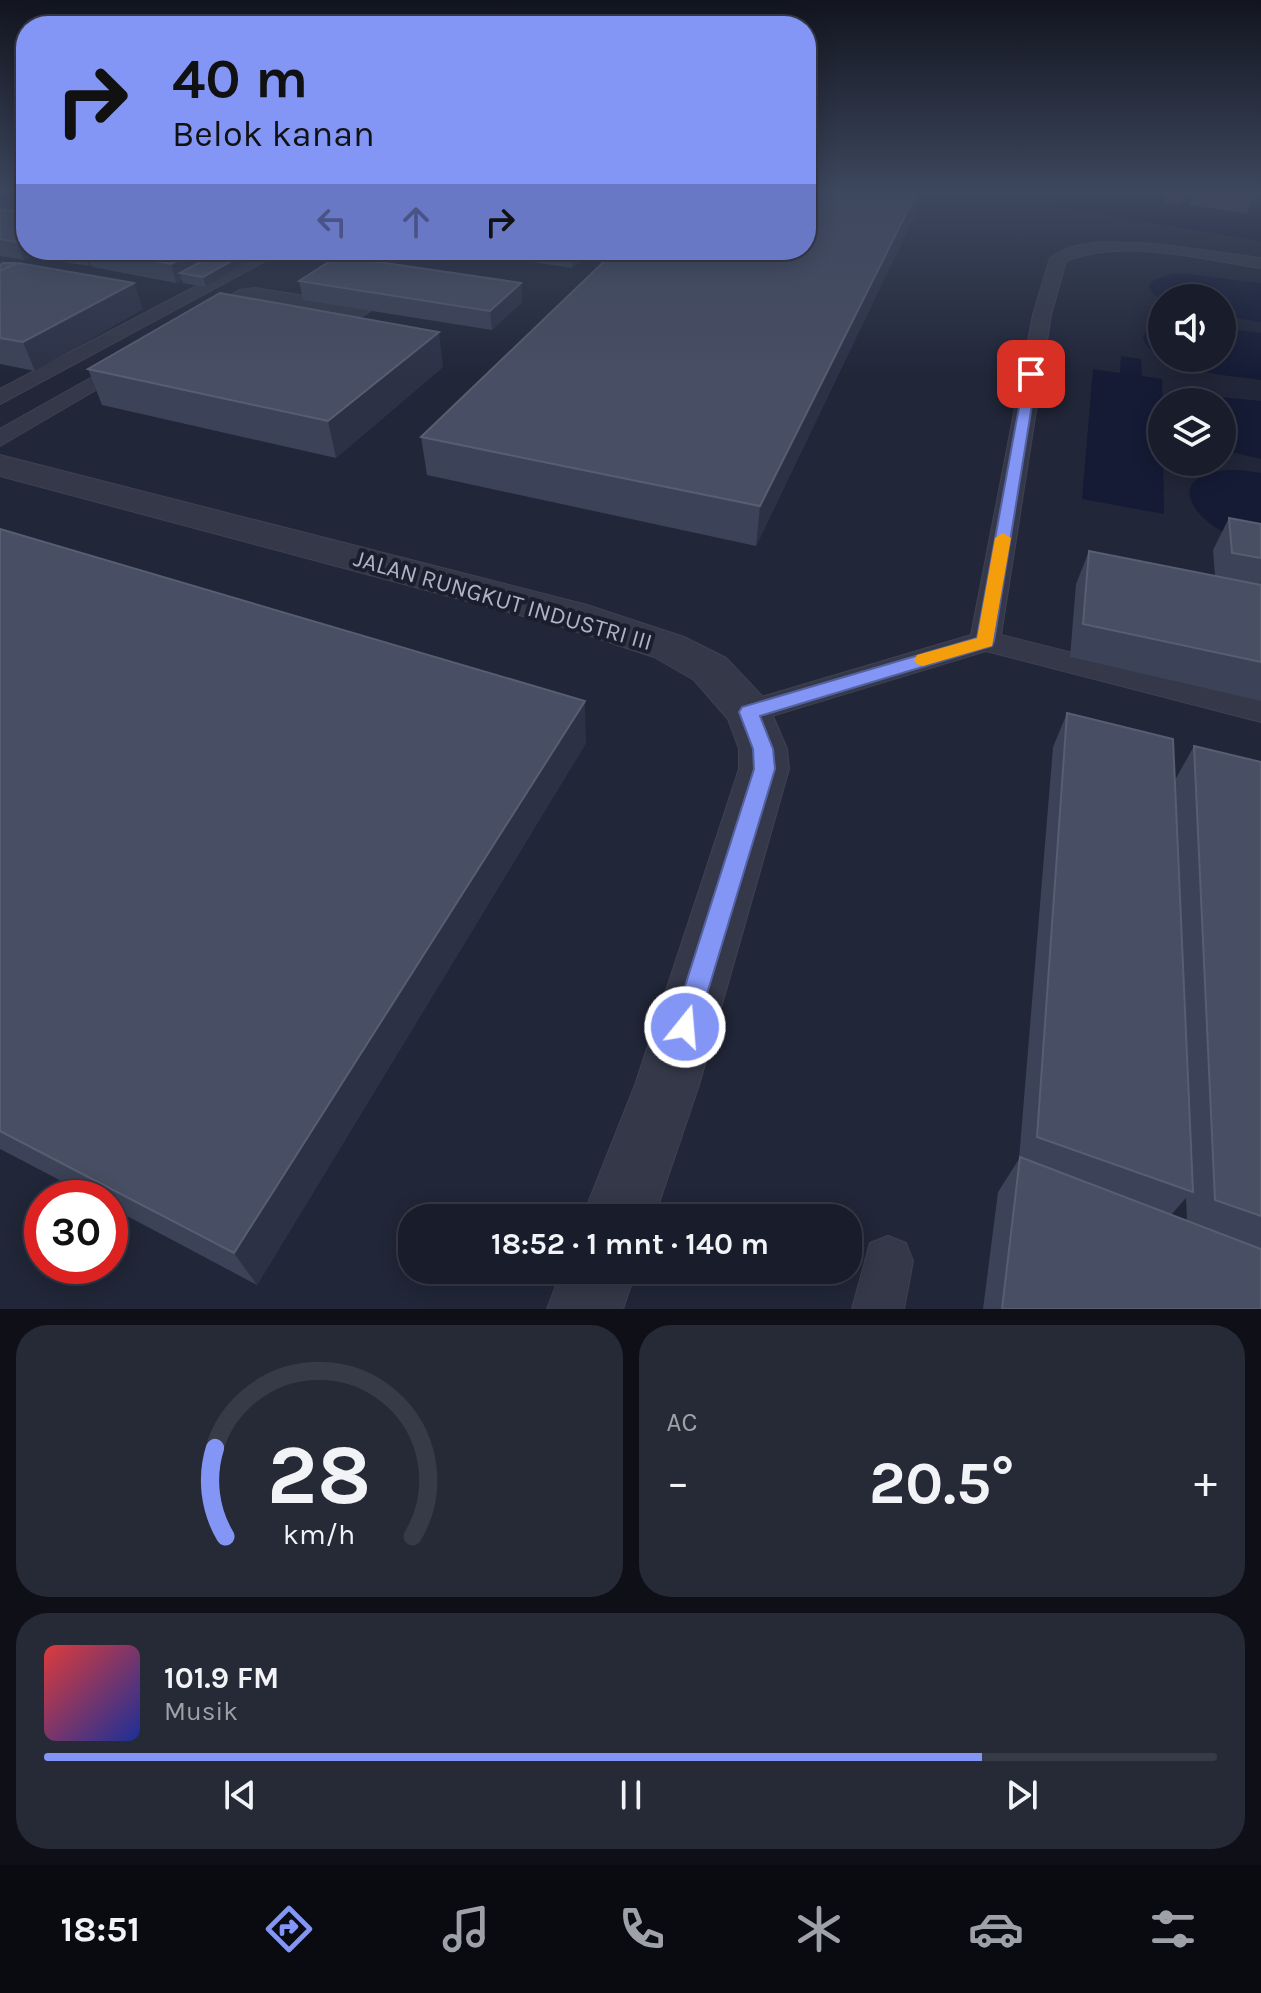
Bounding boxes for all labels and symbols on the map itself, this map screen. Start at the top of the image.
pin [997,340,1065,408]
street label: JALAN RUNGKUT INDUSTRI III [350,544,656,656]
position arrow [643,985,727,1069]
speed limit sign: 30 [24,1180,128,1284]

